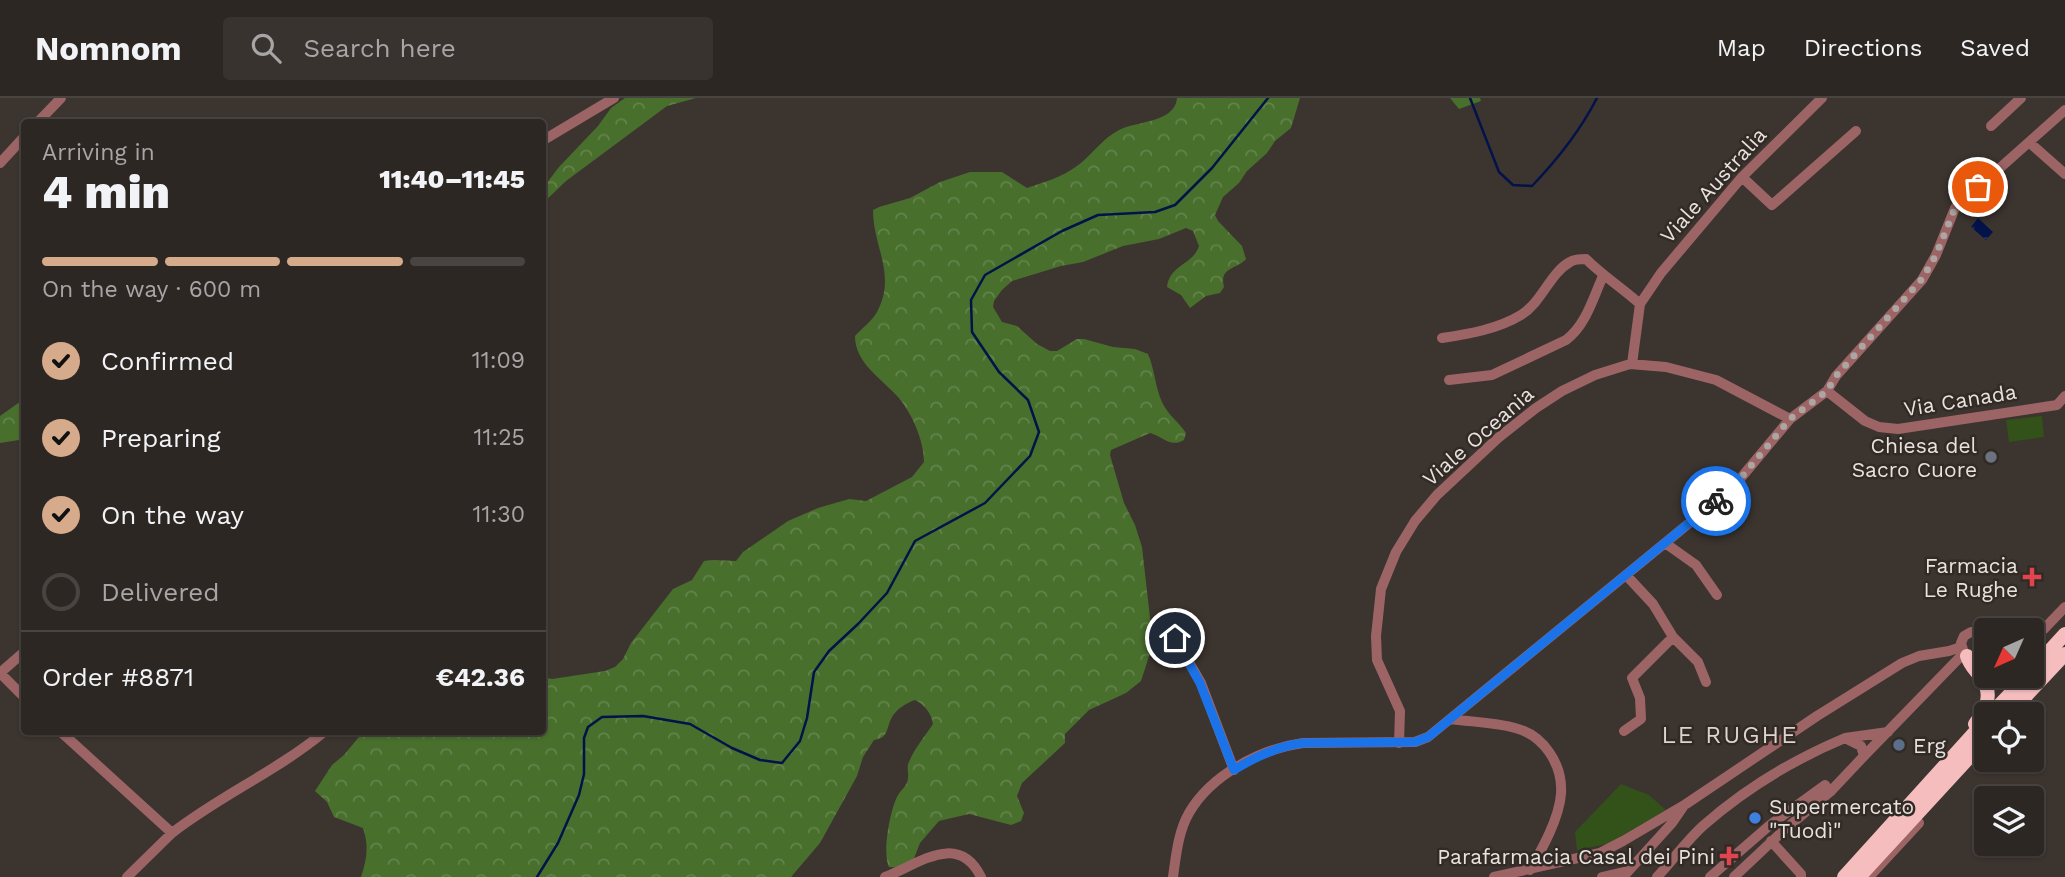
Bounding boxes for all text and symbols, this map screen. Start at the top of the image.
search box [223,17,713,80]
text: Nomnom [35,29,181,68]
icon: search [247,29,285,67]
text: Search here [303,33,456,63]
text: Map [1717,34,1766,62]
text: Directions [1804,34,1922,62]
text: Saved [1960,34,2030,62]
street label: Viale Australia [1655,122,1771,248]
text: Arriving in [42,139,155,166]
pin [1948,157,2008,217]
text: 11:40–11:45 [379,164,525,194]
text: 4 min [42,165,170,219]
icon: bag [1959,168,1997,206]
text: On the way · 600 m [42,276,261,303]
icon: check [42,342,80,380]
text: Confirmed [101,346,234,376]
text: 11:09 [472,347,525,374]
street label: Via Canada [1902,379,2018,421]
street label: Viale Oceania [1417,381,1539,491]
icon: check [42,419,80,457]
text: Preparing [101,423,221,453]
text: 11:25 [473,424,525,451]
place label: Chiesa del Sacro Cuore [1852,433,1978,482]
marker: Chiesa del Sacro Cuore [1983,449,1999,465]
courier [1681,466,1751,536]
icon: bike [1697,482,1735,520]
icon: check [42,496,80,534]
text: On the way [101,500,244,530]
text: 11:30 [473,501,525,528]
place label: Farmacia Le Rughe [1924,553,2018,602]
marker: Farmacia Le Rughe [2024,569,2040,585]
text: Delivered [101,577,220,607]
pin [1145,608,1205,668]
north arrow [1974,618,2044,688]
map controls [1974,618,2044,856]
icon: home [1156,619,1194,657]
text: Order #8871 [42,662,194,692]
text: €42.36 [436,662,525,692]
button: locate [1974,702,2044,772]
district label: LE RUGHE [1661,721,1799,749]
place label: Erg [1913,733,1946,758]
marker: Erg [1891,737,1907,753]
button: layers [1974,786,2044,856]
place label: Supermercato "Tuodì" [1769,794,1914,843]
marker: Supermercato "Tuodì" [1747,810,1763,826]
place label: Parafarmacia Casal dei Pini [1437,844,1715,869]
marker: Parafarmacia Casal dei Pini [1721,848,1737,864]

